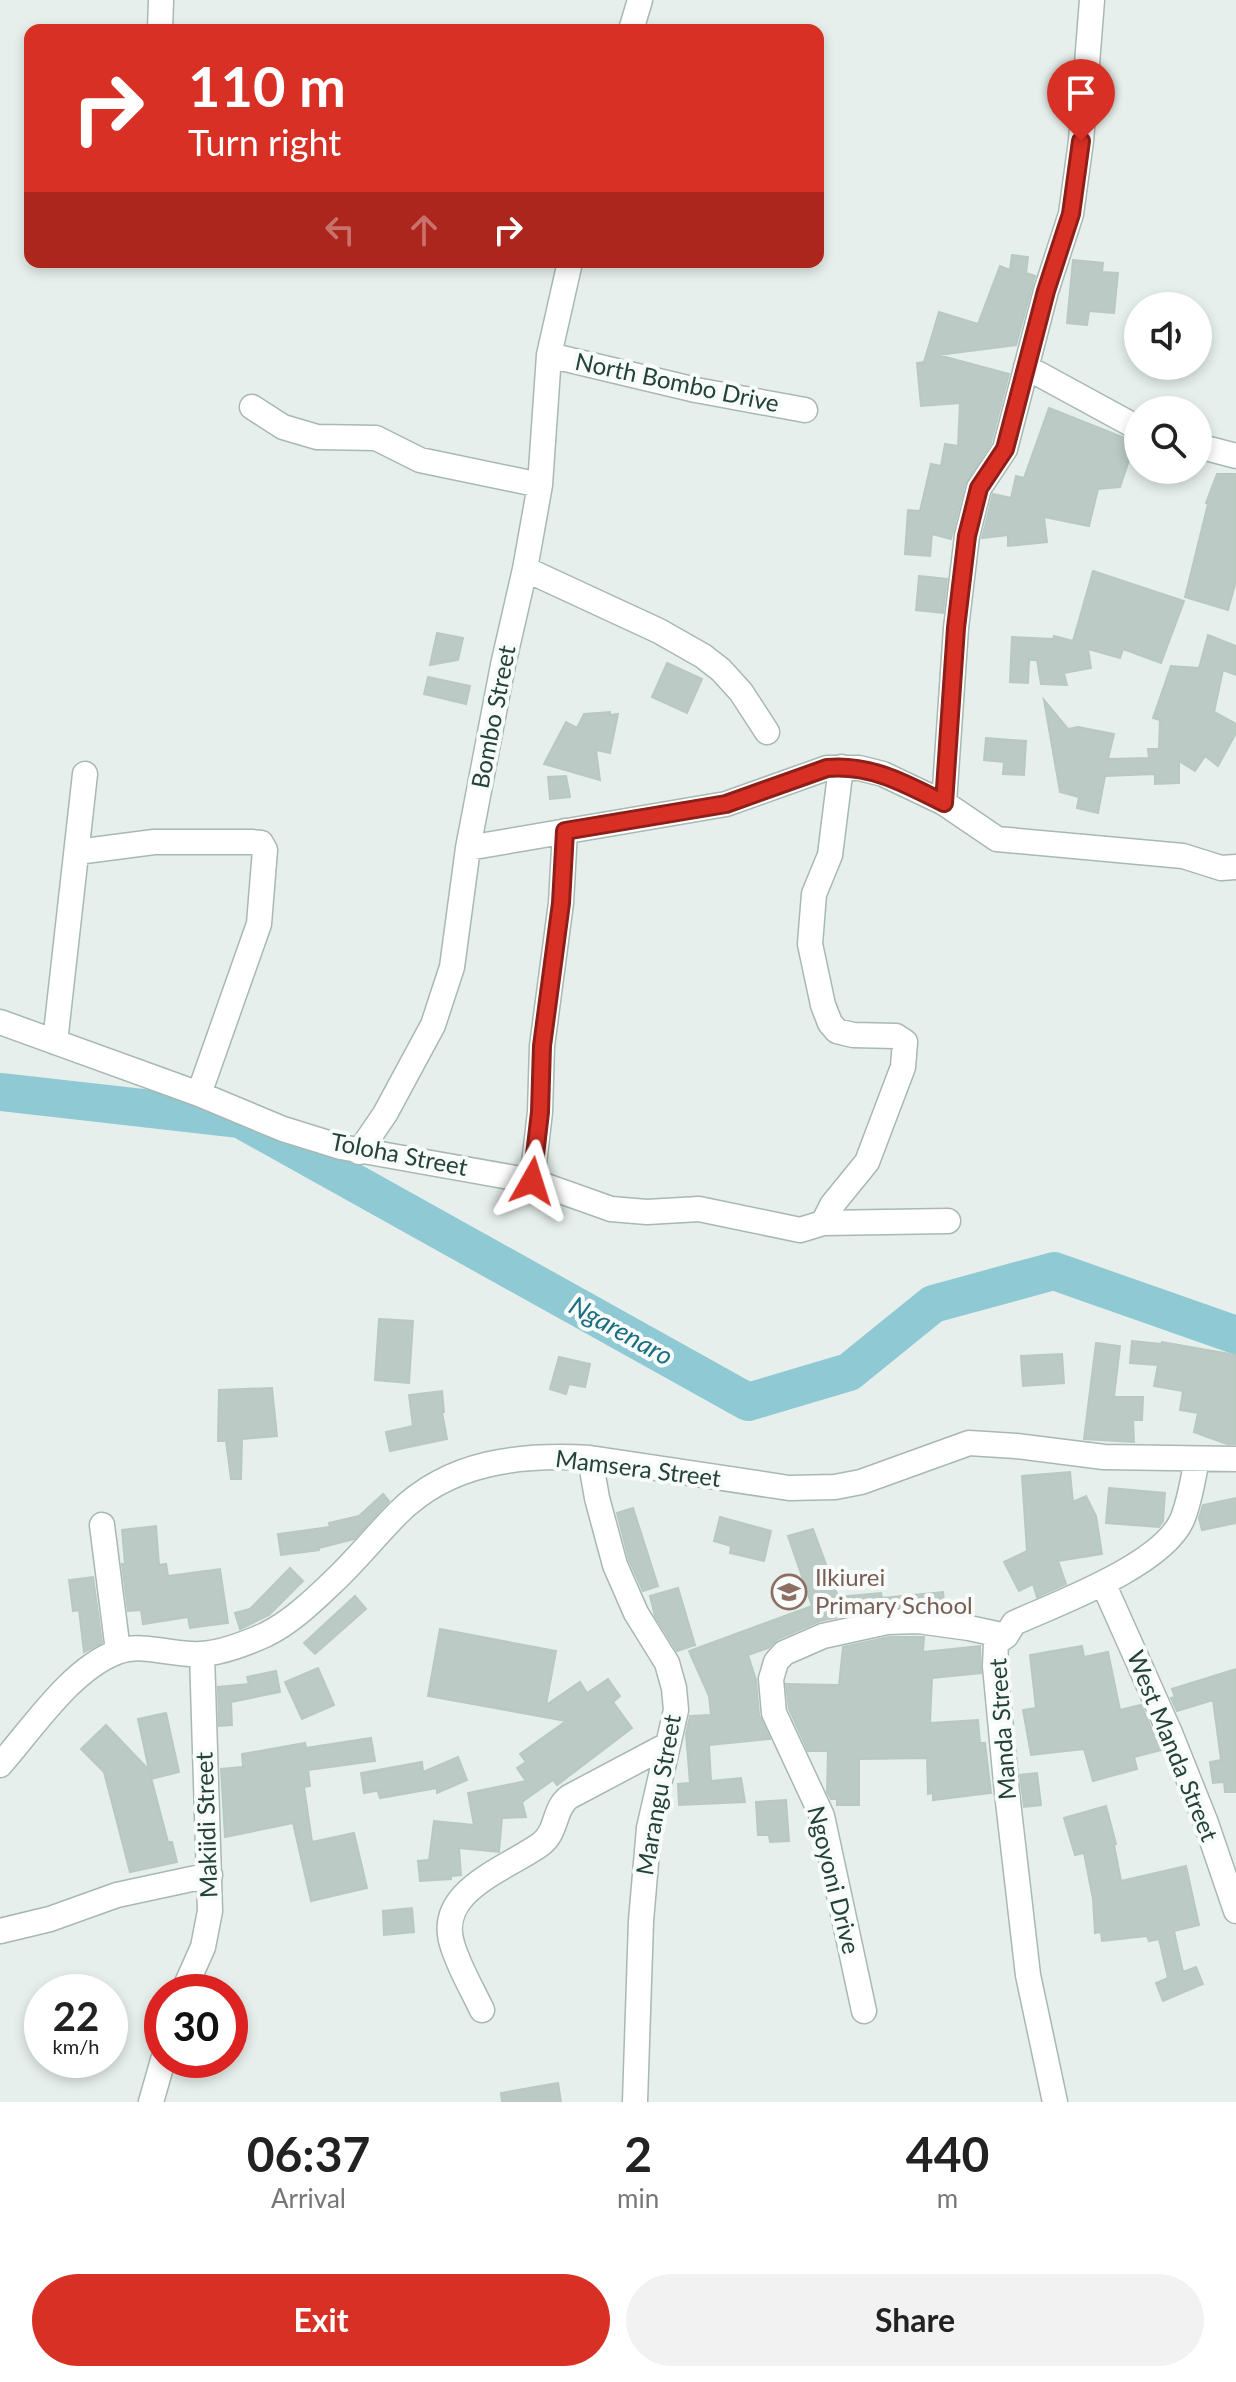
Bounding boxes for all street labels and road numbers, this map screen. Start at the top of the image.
street label: North Bombo Drive [573,346,782,417]
street label: Bombo Street [464,642,521,791]
street label: Toloha Street [328,1126,471,1181]
street label: Mamsera Street [554,1443,723,1492]
street label: West Manda Street [1122,1646,1225,1845]
street label: Manda Street [982,1657,1021,1801]
street label: Marangu Street [629,1712,686,1877]
street label: Makiidi Street [188,1751,223,1899]
street label: Ngoyoni Drive [802,1803,867,1957]

